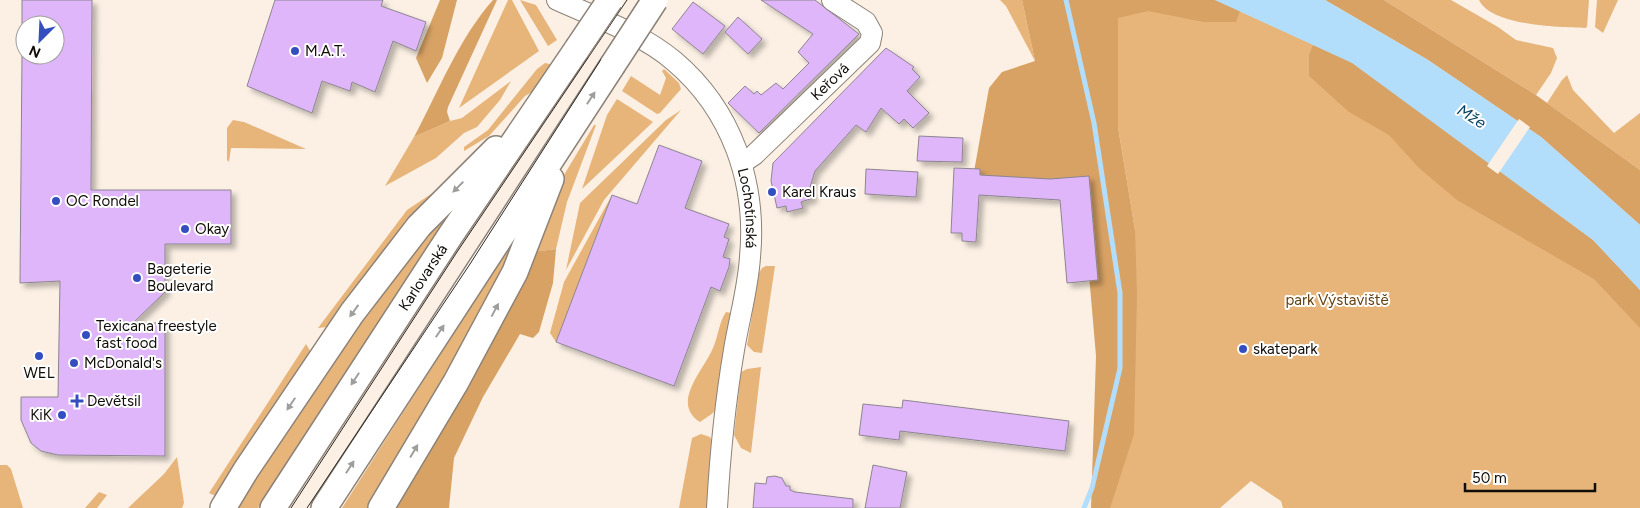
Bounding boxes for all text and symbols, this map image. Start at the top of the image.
north arrow [15,15,65,65]
text: N [27,41,43,61]
place label: M.A.T. [305,42,346,60]
marker: M.A.T. [289,45,301,57]
street label: Keřová [807,59,853,104]
one-way arrow [586,91,596,105]
water label: Mže [1454,100,1490,133]
street label: Lochotínská [734,166,760,249]
one-way arrow [452,180,464,192]
place label: Karel Kraus [782,183,856,201]
marker: Karel Kraus [766,186,778,198]
place label: OC Rondel [66,192,139,210]
marker: OC Rondel [50,195,62,207]
place label: Okay [195,220,229,238]
marker: Okay [179,223,191,235]
street label: Karlovarská [395,241,451,314]
place label: Bageterie Boulevard [147,260,214,295]
marker: Bageterie Boulevard [131,272,143,284]
park label: park Výstaviště [1285,291,1389,309]
one-way arrow [491,302,499,317]
one-way arrow [349,304,359,318]
place label: Texicana freestyle fast food [96,317,217,352]
one-way arrow [435,325,444,338]
marker: Texicana freestyle fast food [80,329,92,341]
place label: skatepark [1253,340,1318,358]
marker: skatepark [1237,343,1249,355]
marker: WEL [33,350,45,362]
place label: McDonald's [84,354,162,372]
marker: McDonald's [68,357,80,369]
place label: WEL [23,364,55,382]
one-way arrow [351,373,360,386]
place label: Devětsil [87,392,141,410]
marker: Devětsil [71,395,83,407]
one-way arrow [286,397,296,410]
place label: KiK [30,406,53,424]
marker: KiK [56,409,68,421]
one-way arrow [410,444,419,457]
one-way arrow [345,460,355,474]
scale bar [1465,460,1595,492]
text: 50 m [1472,469,1507,487]

